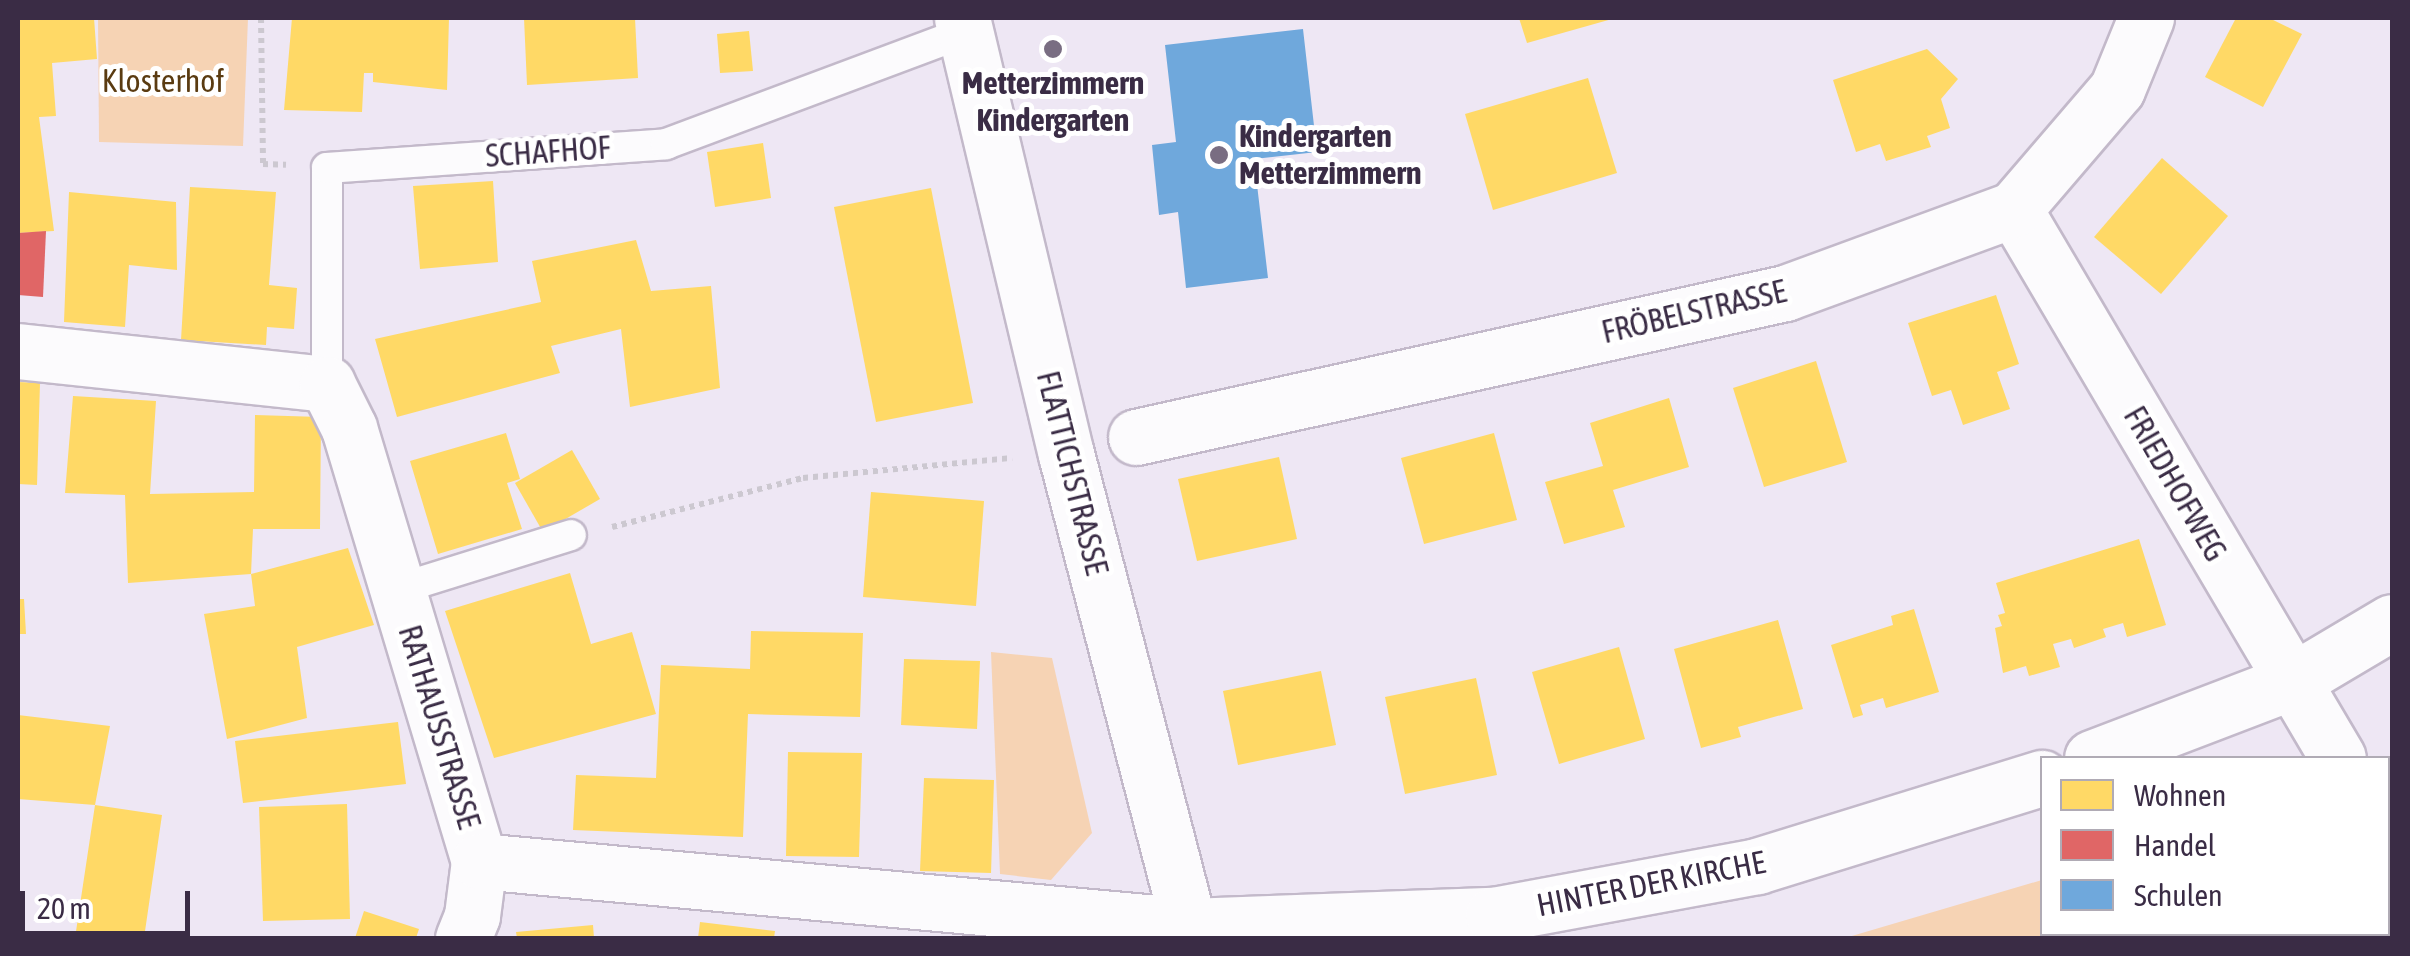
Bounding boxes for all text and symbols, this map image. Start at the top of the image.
marker: Metterzimmern Kindergarten [1042,38,1064,60]
park label: Klosterhof [102,62,224,100]
place label: Metterzimmern Kindergarten [962,65,1144,140]
place label: Kindergarten Metterzimmern [1239,118,1421,193]
street label: SCHAFHOF [484,128,612,176]
marker: Kindergarten Metterzimmern [1208,144,1230,166]
street label: FRÖBELSTRASSE [1598,272,1790,352]
street label: FLATTICHSTRASSE [1028,367,1116,579]
street label: FRIEDHOFWEG [2115,400,2235,568]
street label: RATHAUSSTRASSE [390,621,488,833]
legend [2040,756,2390,936]
text: Wohnen [2134,778,2226,812]
text: Handel [2134,828,2216,862]
street label: HINTER DER KIRCHE [1534,843,1768,925]
scale bar [25,871,195,933]
text: Schulen [2134,878,2223,912]
text: 20 m [37,891,91,925]

